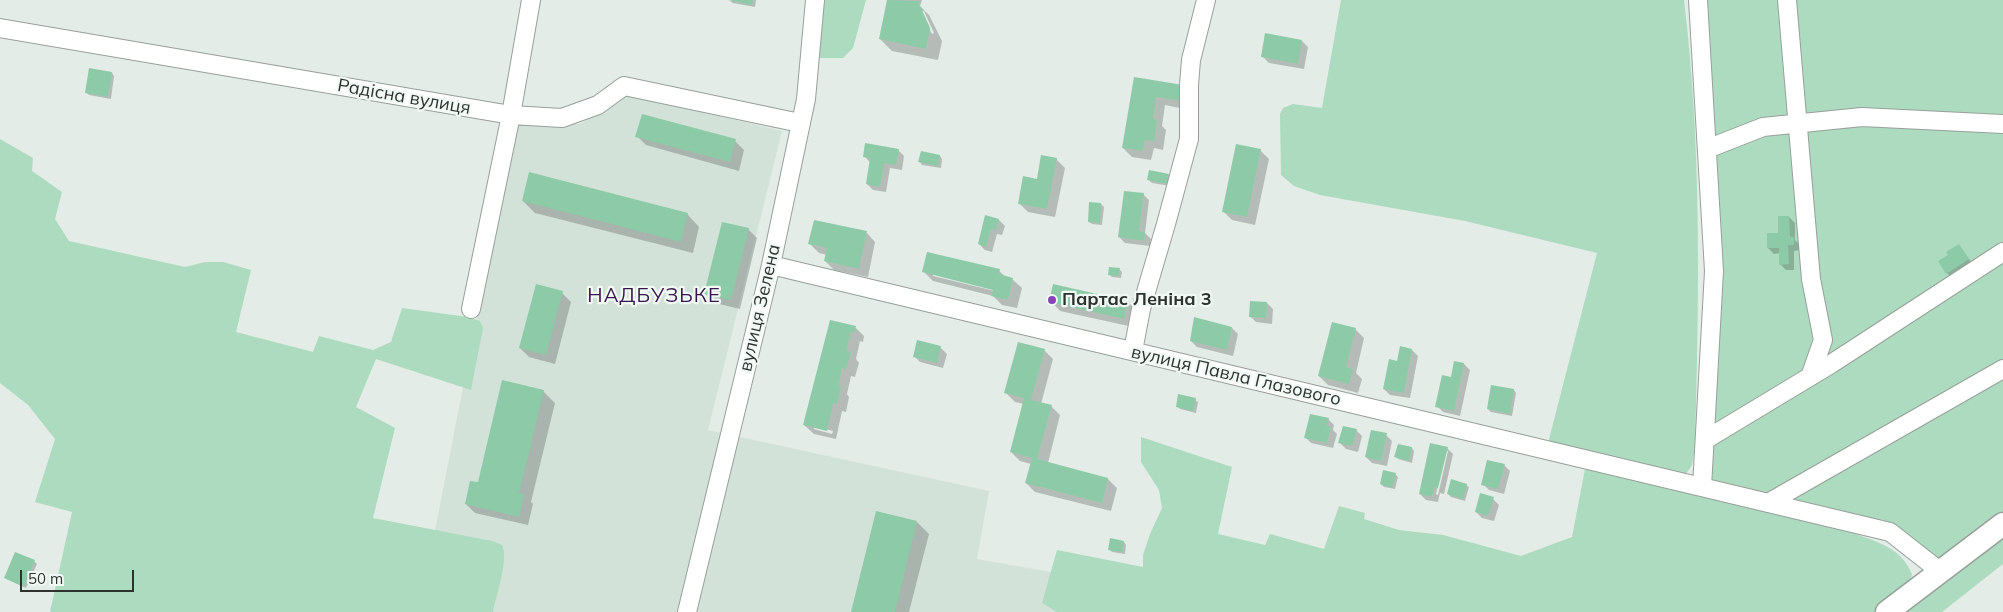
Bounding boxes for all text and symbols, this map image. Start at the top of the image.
street label: Радісна вулиця [336,75,472,119]
street label: вулиця Зелена [735,242,785,374]
district label: НАДБУЗЬКЕ [586,284,722,308]
place label: Партас Леніна 3 [1062,289,1211,311]
marker: Партас Леніна 3 [1046,294,1058,306]
street label: вулиця Павла Глазового [1129,341,1343,411]
scale bar [22,560,136,592]
text: 50 m [28,569,63,588]

